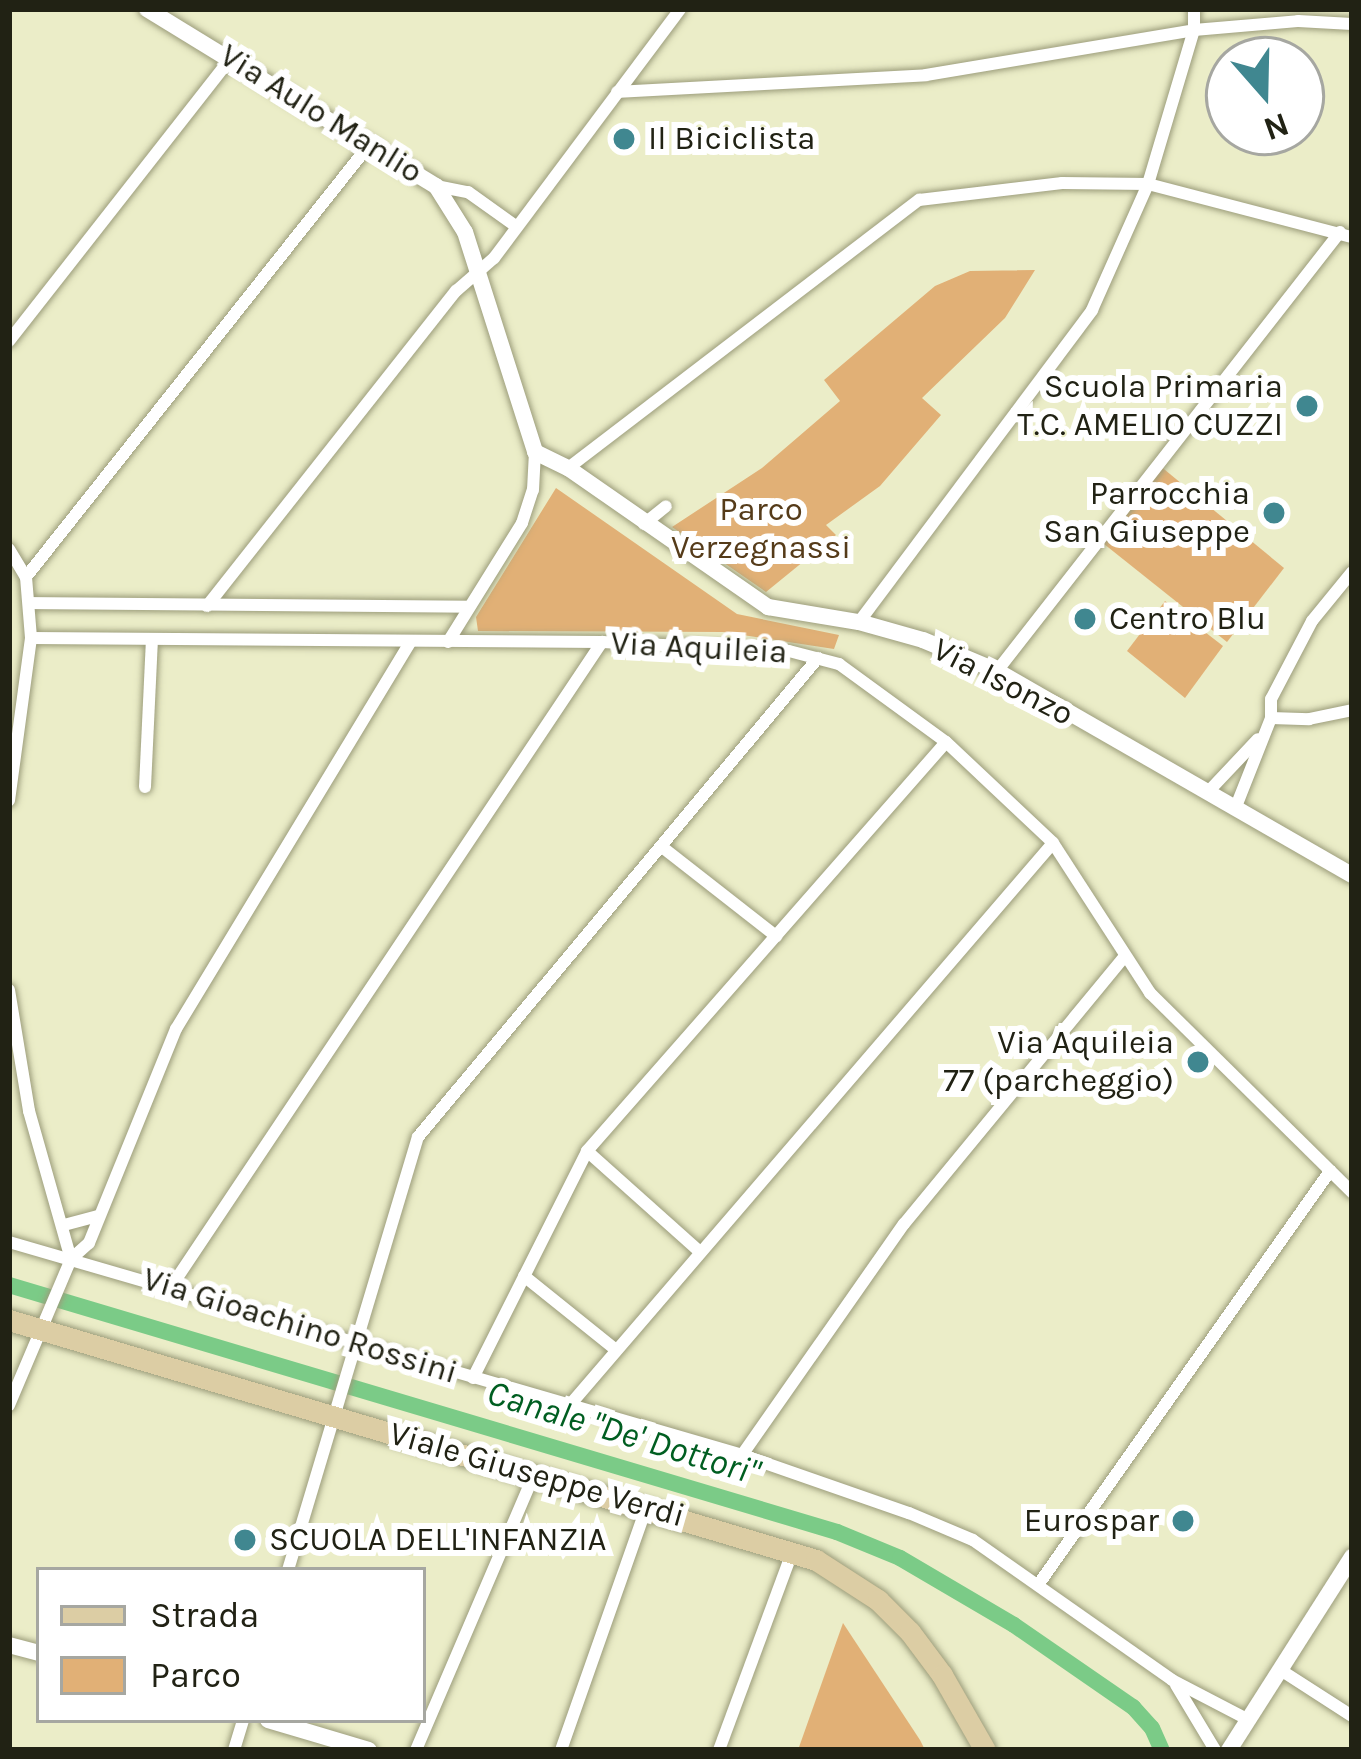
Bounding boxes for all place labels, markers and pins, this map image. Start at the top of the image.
place label: Il Biciclista [648,119,816,159]
marker: Il Biciclista [611,126,637,152]
place label: Scuola Primaria T.C. AMELIO CUZZI [1017,367,1283,445]
marker: Scuola Primaria T.C. AMELIO CUZZI [1294,393,1320,419]
place label: Parrocchia San Giuseppe [1043,474,1250,552]
marker: Parrocchia San Giuseppe [1261,500,1287,526]
place label: Centro Blu [1109,599,1266,639]
marker: Centro Blu [1072,606,1098,632]
place label: Via Aquileia 77 (parcheggio) [943,1023,1174,1101]
marker: Via Aquileia 77 (parcheggio) [1185,1049,1211,1075]
place label: Eurospar [1024,1501,1159,1541]
marker: Eurospar [1170,1508,1196,1534]
place label: SCUOLA DELL'INFANZIA [269,1520,606,1560]
marker: SCUOLA DELL'INFANZIA [232,1527,258,1553]

